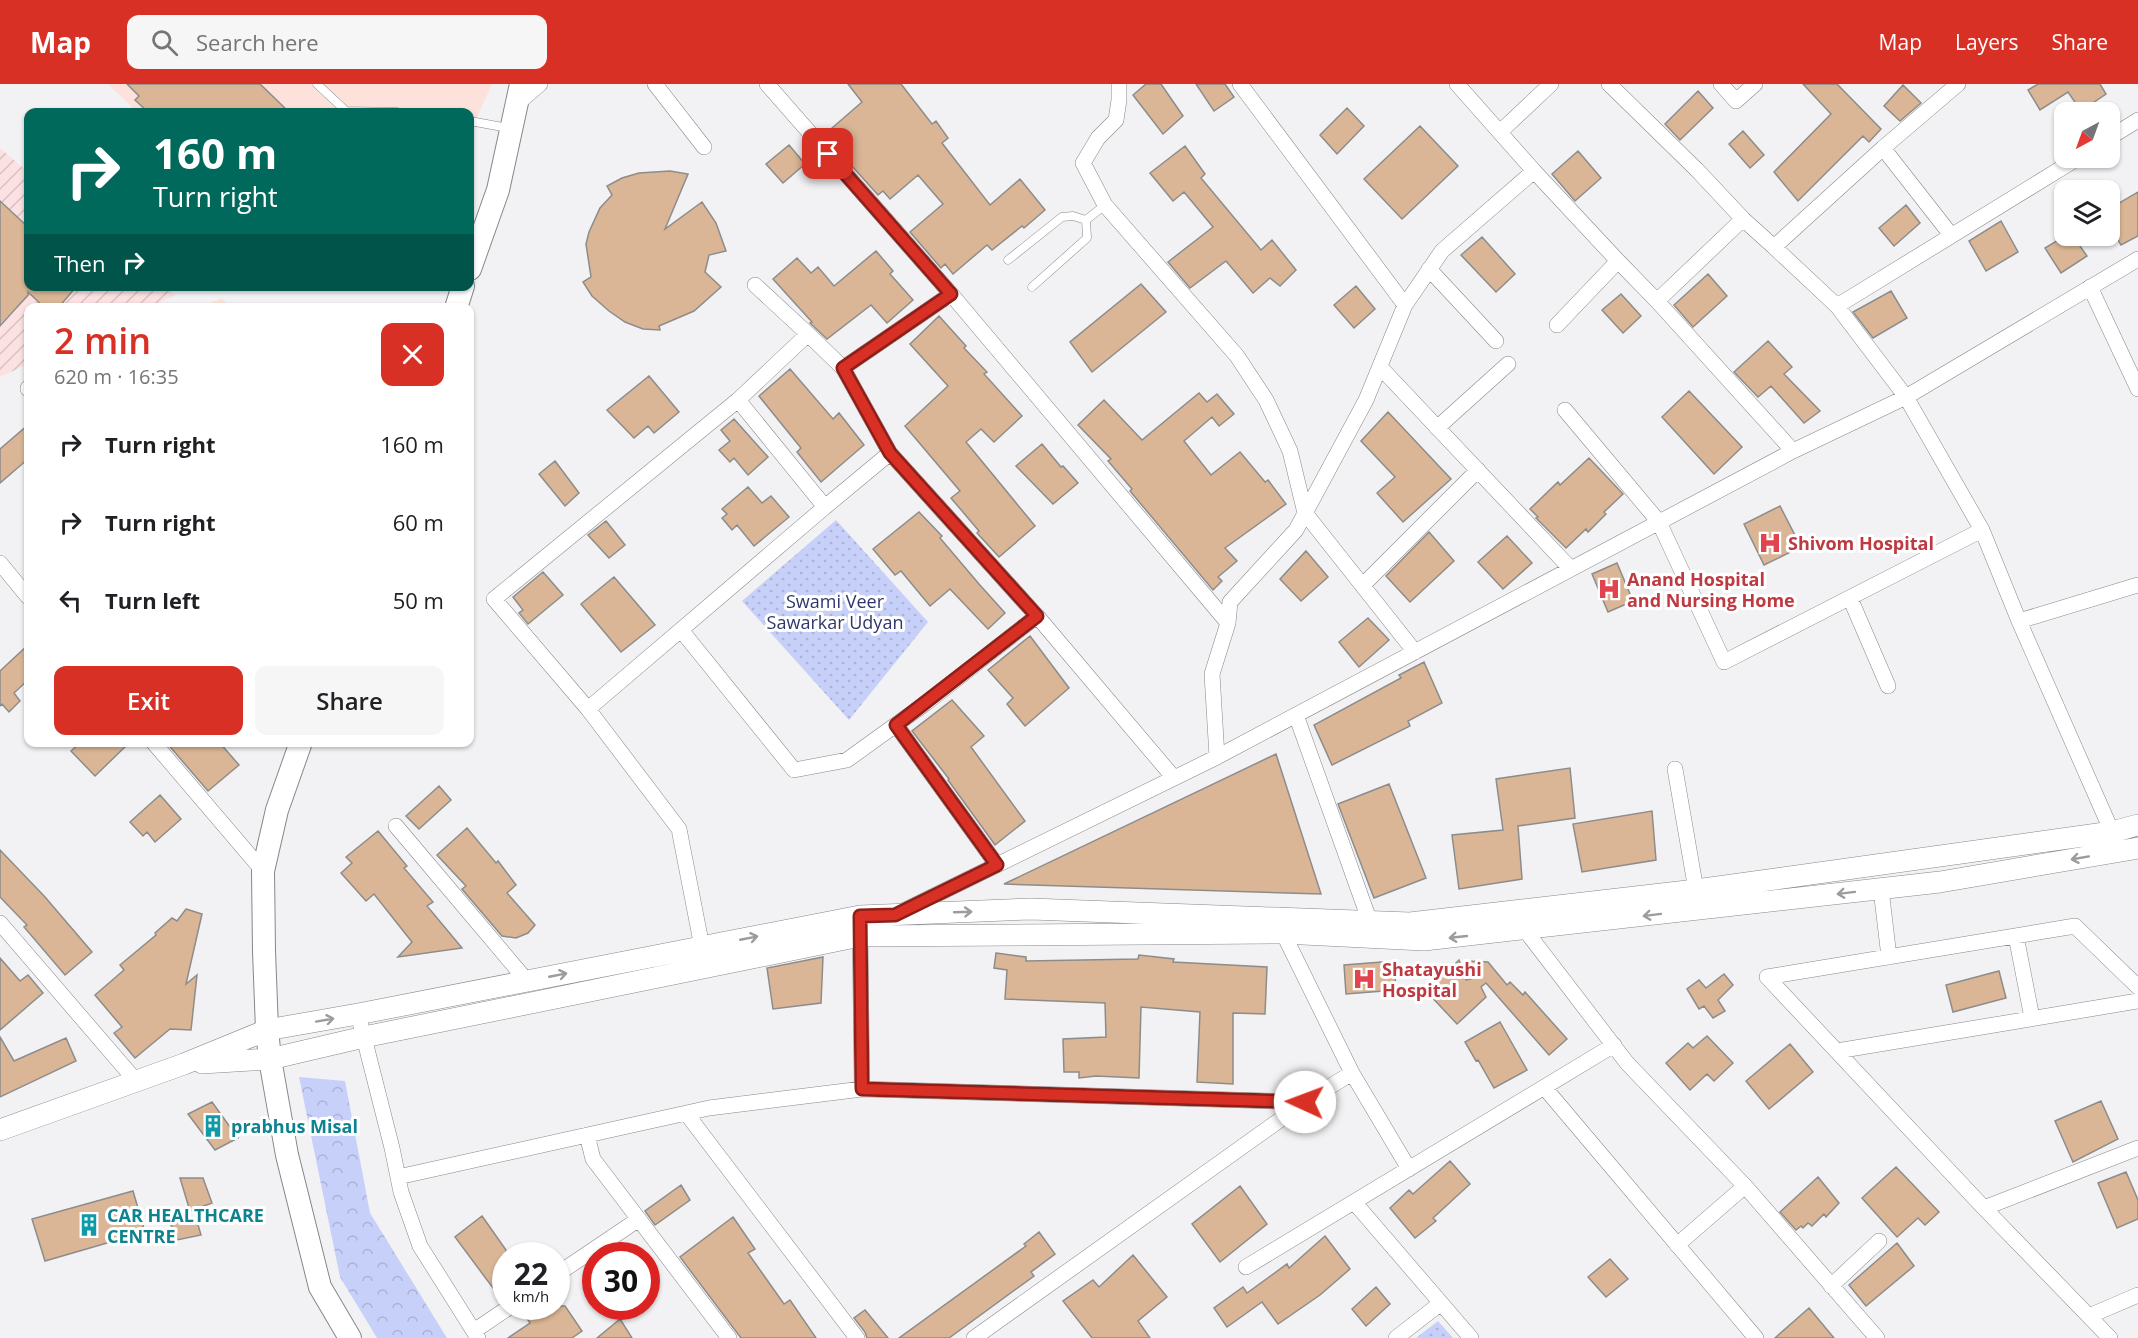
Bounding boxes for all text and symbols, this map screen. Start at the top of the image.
search box [127,15,547,69]
text: Map [30,23,91,61]
icon: search [148,26,181,59]
text: Search here [196,27,319,57]
text: Map [1879,28,1922,56]
text: Layers [1955,28,2019,56]
text: Share [2052,28,2108,56]
north arrow [2054,102,2120,168]
map controls [2054,102,2120,246]
text: 160 m [153,124,277,181]
pin [802,128,853,179]
icon: right [54,132,132,210]
icon: arrive [811,137,844,170]
text: Turn right [153,178,278,215]
button: layers [2054,180,2120,246]
icon: right [117,246,150,279]
text: Then [54,248,105,278]
text: 2 min [54,316,151,365]
button: close [381,323,444,386]
text: 620 m · 16:35 [54,363,179,390]
icon: right [54,428,87,461]
text: Turn right [105,429,216,459]
text: 160 m [380,429,444,459]
icon: right [54,506,87,539]
text: Turn right [105,507,216,537]
text: 60 m [393,507,444,537]
hospital icon: Shivom Hospital [1757,530,1783,556]
place label: Shivom Hospital [1788,531,1934,555]
place label: Anand Hospital and Nursing Home [1627,567,1795,612]
hospital icon: Anand Hospital and Nursing Home [1596,576,1622,602]
icon: left [54,584,87,617]
text: Turn left [105,585,200,615]
text: 50 m [393,585,444,615]
park label: Swami Veer Sawarkar Udyan [767,589,903,634]
button: Exit [54,666,243,735]
button: Share [255,666,444,735]
one-way arrow [2071,853,2091,864]
one-way arrow [1837,887,1856,898]
one-way arrow [952,906,972,917]
one-way arrow [1643,910,1663,921]
one-way arrow [739,932,759,943]
one-way arrow [1449,932,1469,943]
place label: Shatayushi Hospital [1382,957,1482,1002]
hospital icon: Shatayushi Hospital [1351,966,1377,992]
one-way arrow [548,969,567,980]
one-way arrow [315,1014,334,1025]
position arrow [1273,1070,1337,1134]
building icon: prabhus Misal [200,1113,226,1139]
place label: prabhus Misal [231,1114,358,1138]
place label: CAR HEALTHCARE CENTRE [107,1203,264,1248]
building icon: CAR HEALTHCARE CENTRE [76,1212,102,1238]
speed limit sign: 30 [582,1242,660,1320]
text: 22 [514,1253,548,1294]
text: km/h [513,1286,549,1306]

